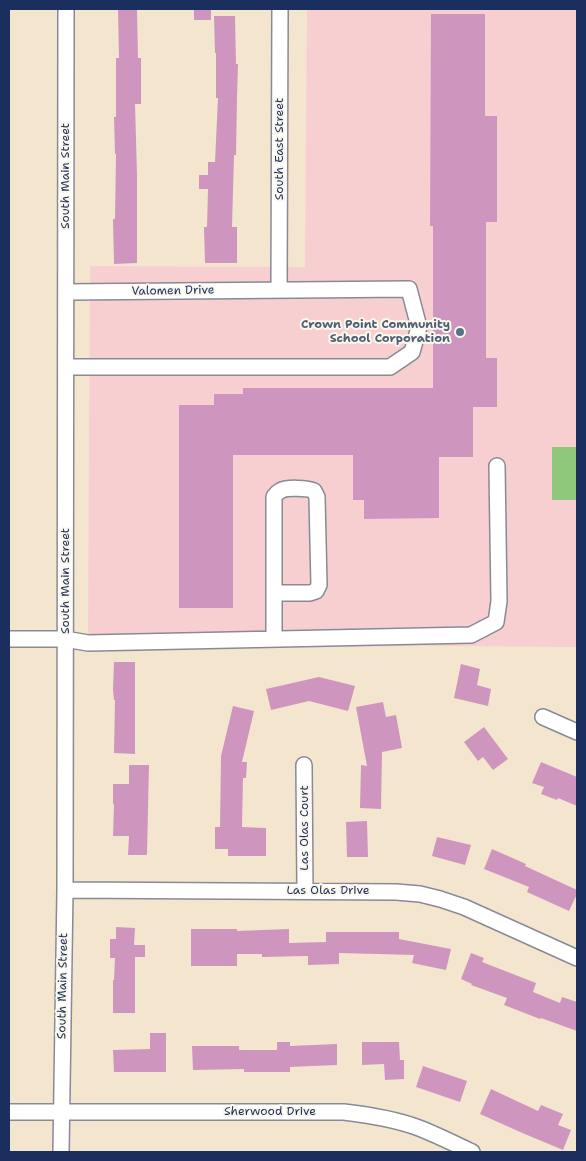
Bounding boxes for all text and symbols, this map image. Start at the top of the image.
street label: South East Street [273,98,287,200]
street label: South Main Street [59,123,73,229]
street label: Valomen Drive [131,283,215,299]
place label: Crown Point Community School Corporation [301,318,450,346]
marker: Crown Point Community School Corporation [454,326,466,338]
street label: South Main Street [59,528,73,634]
street label: Las Olas Court [298,785,312,871]
street label: Las Olas Drive [286,884,370,898]
street label: South Main Street [55,933,71,1039]
street label: Sherwood Drive [224,1105,316,1119]

